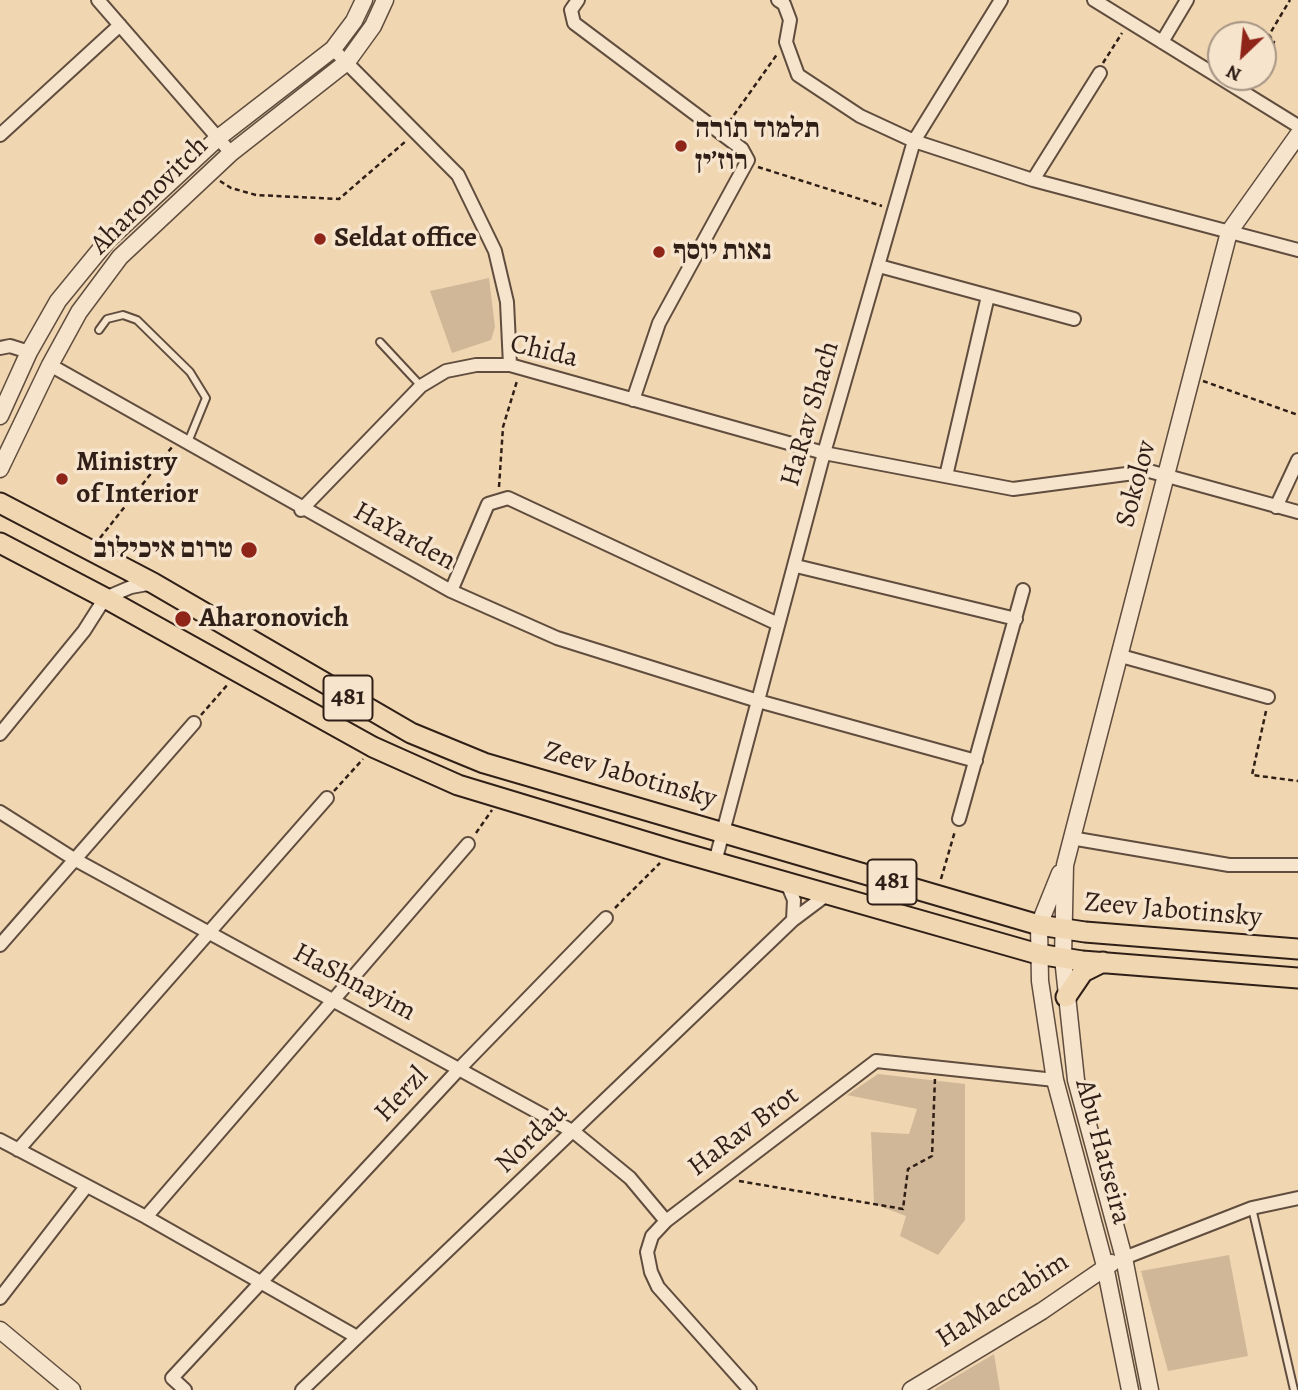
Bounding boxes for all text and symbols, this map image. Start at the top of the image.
north arrow [1207,21,1277,91]
text: N [1222,58,1246,88]
place label: תלמוד תורה רוז’ין [695,113,820,179]
street label: Aharonovitch [84,130,216,262]
marker: תלמוד תורה רוז’ין [673,138,689,154]
place label: Seldat office [334,222,477,256]
marker: Seldat office [312,231,328,247]
place label: נאות יוסף [673,235,772,269]
marker: נאות יוסף [651,244,667,260]
street label: Chida [507,328,581,376]
street label: HaRav Shach [774,338,848,490]
street label: Sokolov [1109,437,1165,531]
place label: Ministry of Interior [76,446,199,512]
marker: Ministry of Interior [54,471,70,487]
street label: HaYarden [347,495,461,579]
place label: טרום איכילוב [93,533,233,567]
marker: טרום איכילוב [239,540,259,560]
place label: Aharonovich [199,602,349,636]
marker: Aharonovich [173,609,193,629]
road number: 481 [324,676,372,720]
street label: Zeev Jabotinsky [540,735,720,817]
road number: 481 [868,860,917,904]
street label: Zeev Jabotinsky [1083,887,1263,935]
street label: HaShnayim [287,937,421,1029]
street label: Herzl [368,1060,436,1130]
street label: Abu Hatseira [1067,1076,1137,1228]
street label: HaRav Brot [682,1079,806,1185]
street label: Nordau [489,1097,575,1181]
street label: HaMaccabim [930,1246,1076,1356]

